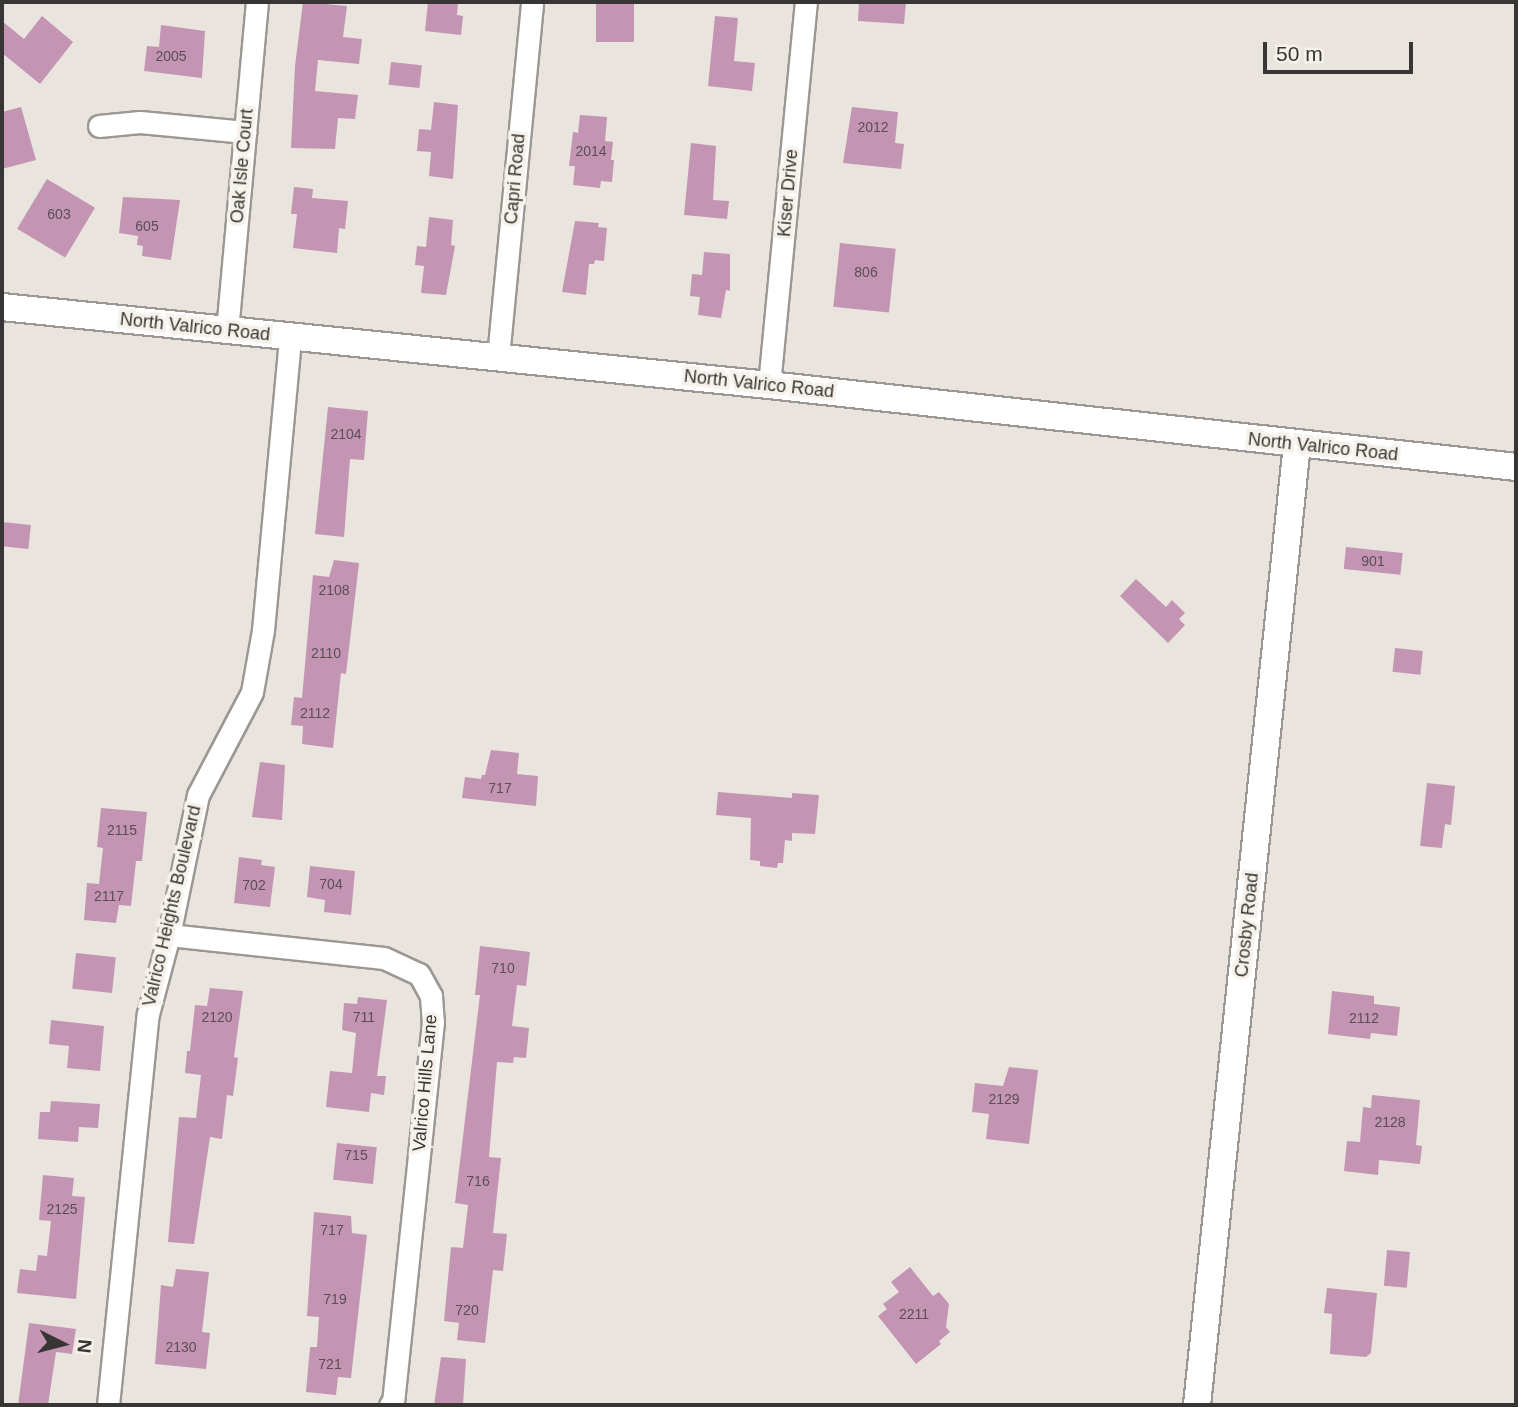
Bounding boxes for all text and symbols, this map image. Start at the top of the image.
scale bar [1266,28,1416,72]
text: 50 m [1276,42,1323,65]
house number: 2005 [155,48,187,64]
street label: Oak Isle Court [226,108,258,224]
house number: 2012 [857,119,889,135]
street label: Capri Road [500,133,530,225]
house number: 2014 [575,143,607,159]
street label: Kiser Drive [773,148,803,238]
house number: 603 [47,206,71,222]
house number: 605 [135,218,159,234]
house number: 806 [854,264,878,280]
street label: North Valrico Road [119,308,271,346]
street label: North Valrico Road [683,365,835,403]
house number: 2104 [330,426,362,442]
street label: North Valrico Road [1247,428,1399,466]
house number: 901 [1361,553,1385,569]
house number: 2108 [318,582,350,598]
house number: 2110 [311,645,341,661]
house number: 2112 [300,705,330,721]
house number: 717 [488,780,512,796]
street label: Valrico Heights Boulevard [138,803,206,1009]
house number: 2115 [107,822,137,838]
street label: Crosby Road [1231,872,1263,978]
house number: 704 [319,876,343,892]
house number: 702 [242,877,266,893]
house number: 2117 [94,888,124,904]
house number: 710 [491,960,515,976]
house number: 2120 [201,1009,233,1025]
house number: 711 [353,1009,375,1025]
house number: 2112 [1349,1010,1379,1026]
street label: Valrico Hills Lane [408,1013,442,1153]
house number: 2129 [988,1091,1020,1107]
house number: 2128 [1374,1114,1406,1130]
house number: 715 [344,1147,368,1163]
house number: 716 [466,1173,490,1189]
house number: 2125 [46,1201,78,1217]
house number: 717 [320,1222,344,1238]
house number: 719 [323,1291,347,1307]
house number: 720 [455,1302,479,1318]
house number: 2211 [899,1306,929,1322]
north arrow [28,1309,98,1379]
text: N [73,1338,96,1354]
house number: 2130 [165,1339,197,1355]
house number: 721 [318,1356,342,1372]

